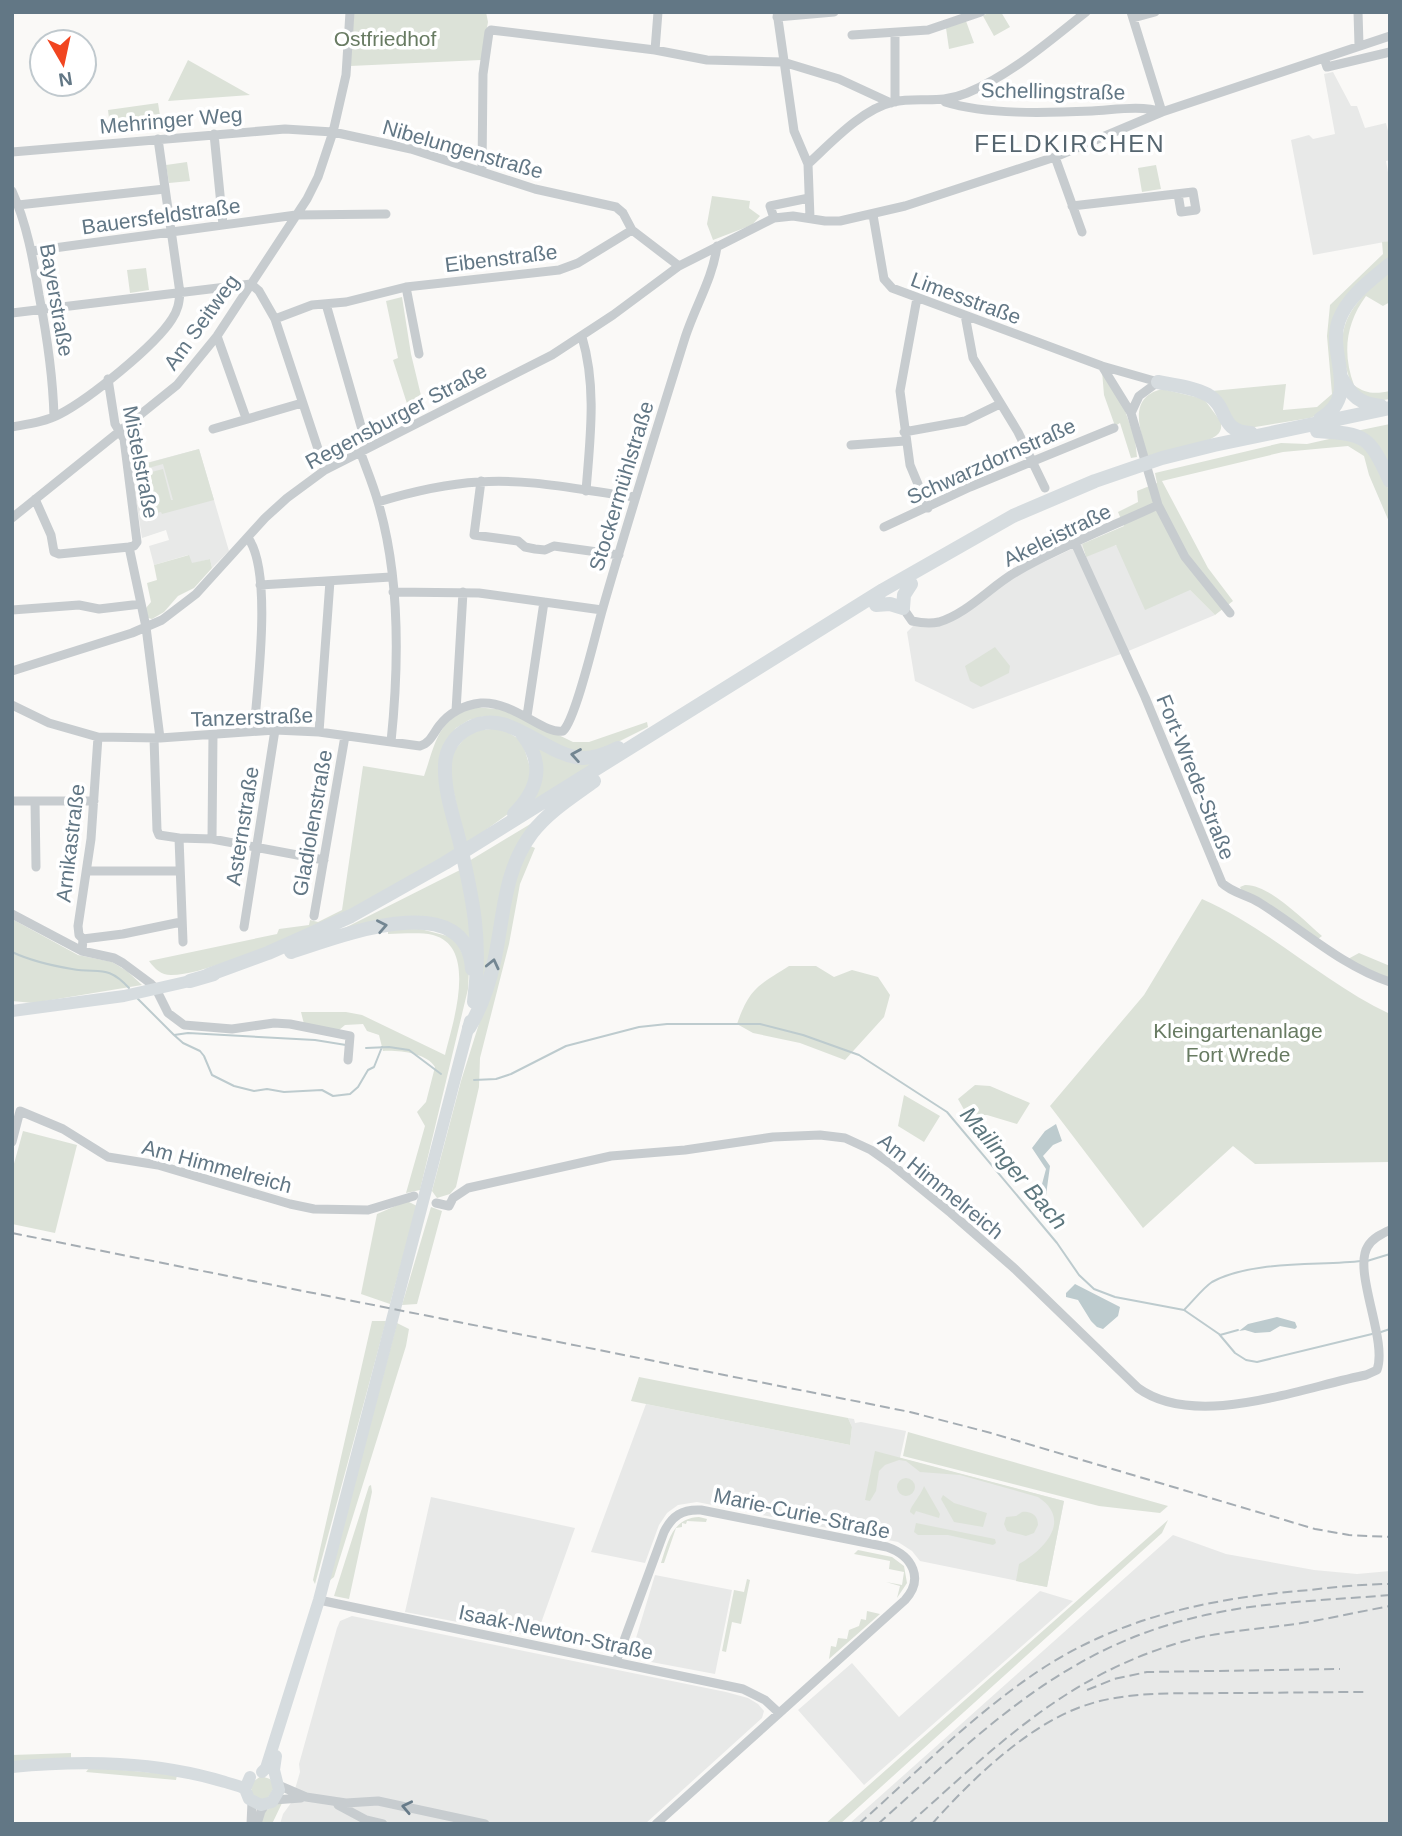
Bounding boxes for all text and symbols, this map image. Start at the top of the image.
park label: Ostfriedhof [334,27,437,50]
north arrow [28,28,98,98]
text: N [57,68,74,91]
street label: Schellingstraße [980,78,1126,104]
street label: Mehringer Weg [99,102,243,138]
street label: Nibelungenstraße [380,115,546,183]
district label: FELDKIRCHEN [974,130,1166,157]
street label: Bauersfeldstraße [80,193,242,239]
street label: Eibenstraße [443,240,559,276]
street label: Bayerstraße [36,242,78,358]
street label: Limesstraße [908,267,1024,329]
street label: Am Seitweg [159,270,243,374]
street label: Regensburger Straße [301,358,491,474]
street label: Stockermühlstraße [584,398,658,574]
street label: Mistelstraße [119,404,163,520]
street label: Schwarzdornstraße [903,413,1079,509]
street label: Akeleistraße [1000,499,1114,571]
street label: Fort-Wrede-Straße [1152,691,1240,863]
street label: Tanzerstraße [190,703,314,731]
street label: Gladiolenstraße [288,748,336,898]
one-way arrow [570,748,582,763]
street label: Asternstraße [221,765,263,887]
street label: Arnikastraße [51,783,89,903]
one-way arrow [376,920,388,935]
one-way arrow [485,959,499,971]
park label: Kleingartenanlage Fort Wrede [1153,1019,1323,1066]
water label: Mailinger Bach [955,1101,1073,1235]
street label: Am Himmelreich [874,1129,1008,1243]
street label: Am Himmelreich [140,1135,294,1197]
street label: Marie-Curie-Straße [712,1483,892,1543]
street label: Isaak-Newton-Straße [457,1600,655,1664]
one-way arrow [401,1801,413,1816]

